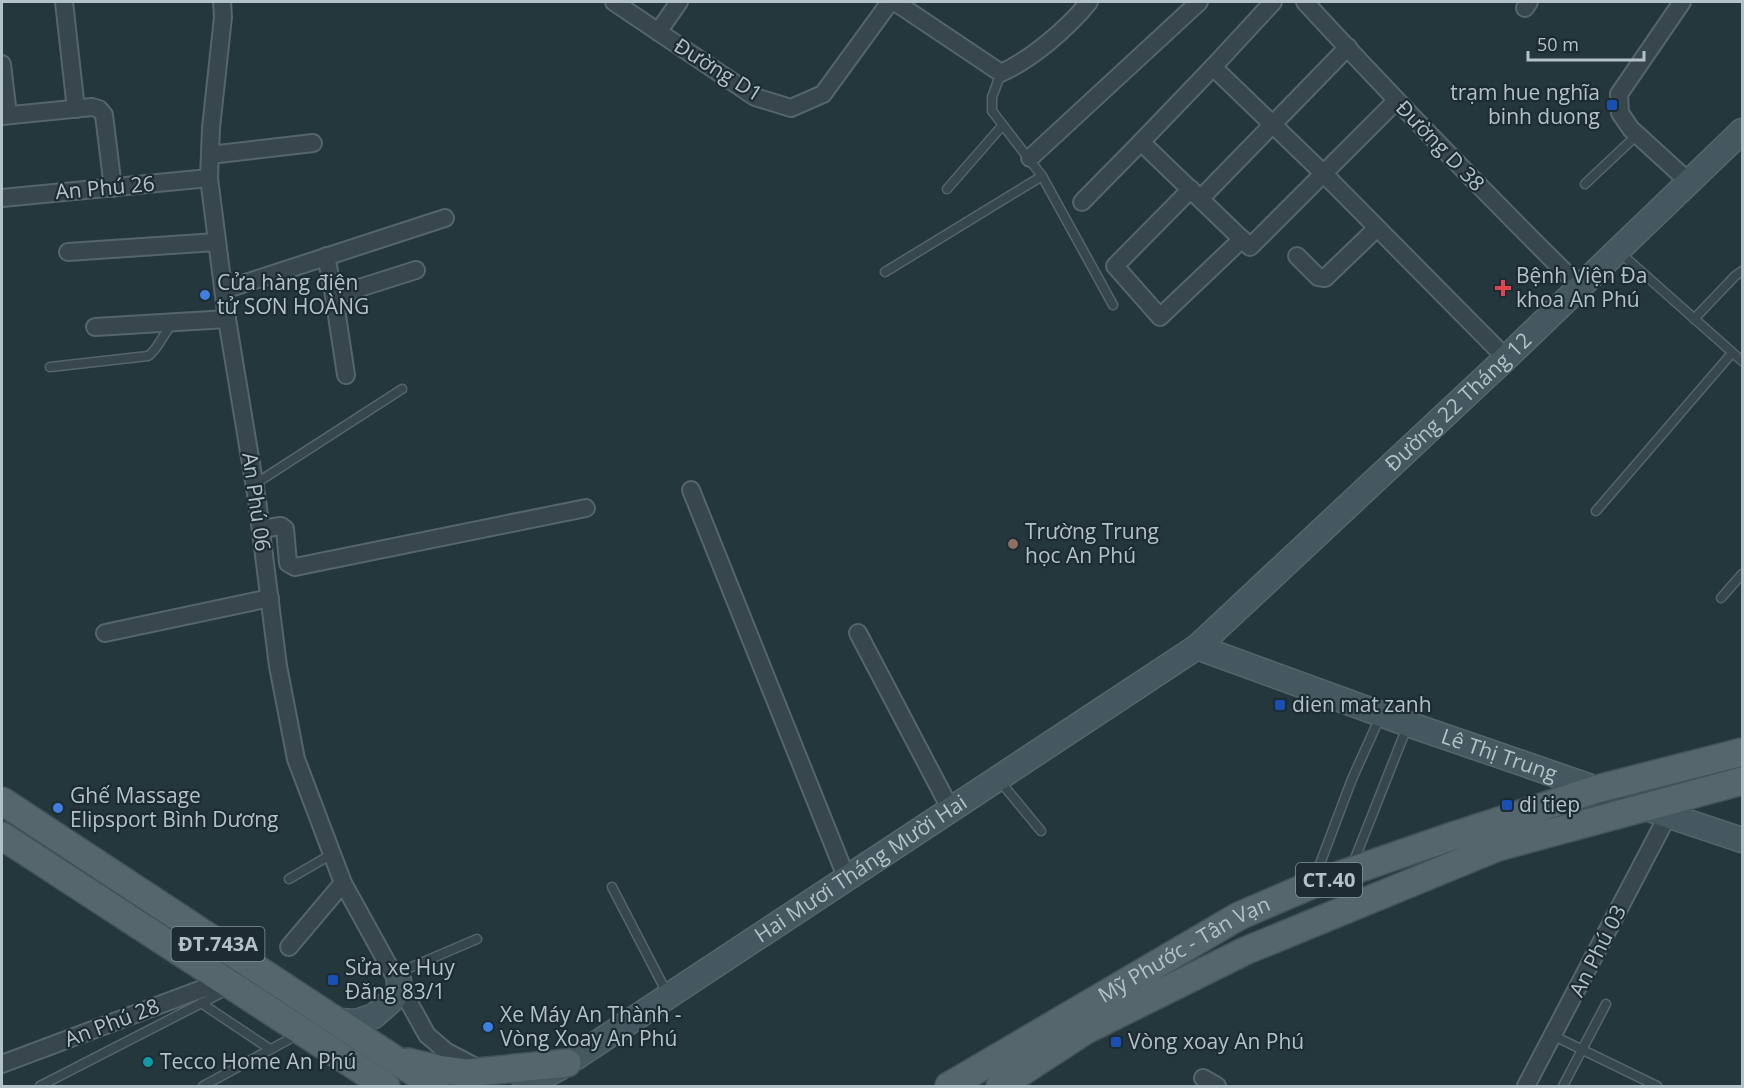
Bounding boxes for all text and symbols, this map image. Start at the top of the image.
scale bar [1528,24,1644,62]
street label: Đường D1 [669,31,768,107]
text: 50 m [1537,32,1579,56]
place label: trạm hue nghĩa binh duong [1450,78,1600,130]
street label: Đường D 38 [1390,94,1491,197]
marker: trạm hue nghĩa binh duong [1605,98,1619,112]
street label: An Phú 26 [54,169,156,205]
place label: Bệnh Viện Đa khoa An Phú [1516,261,1647,313]
place label: Cửa hàng điện tử SƠN HOÀNG [217,268,369,320]
marker: Bệnh Viện Đa khoa An Phú [1494,279,1512,297]
marker: Cửa hàng điện tử SƠN HOÀNG [198,288,212,302]
street label: Đường 22 Tháng 12 [1378,326,1537,477]
street label: An Phú 06 [236,451,278,553]
place label: Trường Trung học An Phú [1025,517,1159,569]
marker: Trường Trung học An Phú [1006,537,1020,551]
place label: dien mat zanh [1292,690,1432,718]
marker: dien mat zanh [1273,698,1287,712]
street label: Lê Thị Trung [1438,722,1561,787]
place label: Ghế Massage Elipsport Bình Dương [70,781,278,833]
street label: Hai Mươi Tháng Mười Hai [749,788,972,949]
place label: di tiep [1519,790,1580,818]
marker: di tiep [1500,798,1514,812]
marker: Ghế Massage Elipsport Bình Dương [51,801,65,815]
road number: CT.40 [1296,863,1362,897]
street label: Mỹ Phước - Tân Vạn [1093,889,1274,1009]
street label: An Phú 03 [1562,900,1632,1001]
road number: ĐT.743A [172,927,264,961]
place label: Sửa xe Huy Đăng 83/1 [345,953,455,1005]
marker: Sửa xe Huy Đăng 83/1 [326,973,340,987]
street label: An Phú 28 [60,991,163,1053]
place label: Xe Máy An Thành - Vòng Xoay An Phú [500,1000,682,1052]
marker: Xe Máy An Thành - Vòng Xoay An Phú [481,1020,495,1034]
place label: Vòng xoay An Phú [1128,1027,1304,1055]
marker: Vòng xoay An Phú [1109,1035,1123,1049]
place label: Tecco Home An Phú [160,1047,356,1075]
marker: Tecco Home An Phú [141,1055,155,1069]

